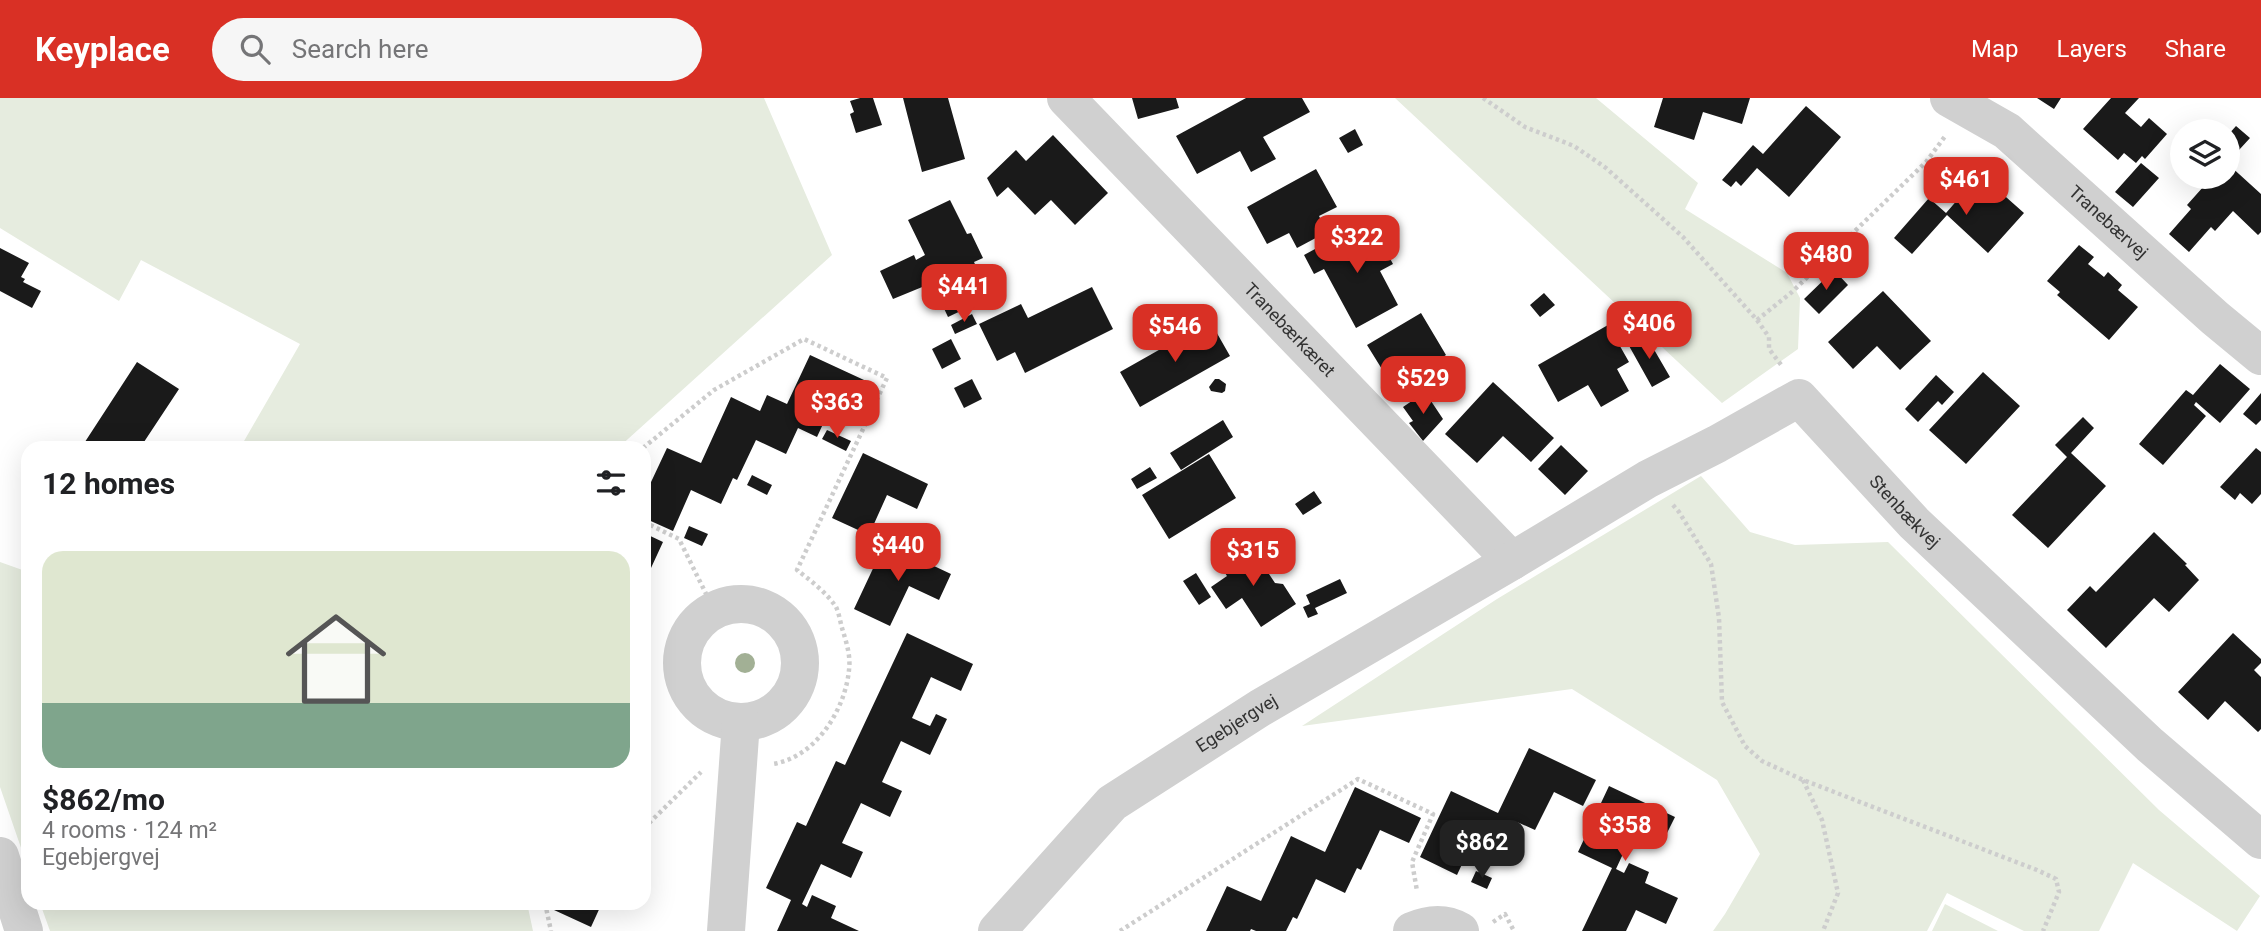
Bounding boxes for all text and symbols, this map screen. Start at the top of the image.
search box [212,18,702,81]
text: Keyplace [35,30,170,69]
icon: search [236,30,274,68]
text: Search here [292,34,429,64]
text: Map [1971,35,2019,63]
text: Layers [2057,35,2127,63]
text: Share [2165,35,2226,63]
map controls [2170,119,2240,189]
button: layers [2170,119,2240,189]
pin: $461 [1925,158,2007,217]
text: $461 [1940,166,1992,193]
street label: Tranebærvej [2065,181,2153,263]
pin: $322 [1316,216,1398,275]
text: $322 [1331,224,1383,251]
pin: $480 [1785,232,1867,292]
text: $480 [1800,241,1852,268]
pin: $441 [923,264,1005,324]
text: $441 [938,273,990,300]
street label: Tranebærkæret [1240,278,1340,381]
pin: $406 [1608,302,1690,361]
pin: $546 [1134,304,1216,364]
text: $406 [1623,310,1675,337]
text: $546 [1149,313,1201,340]
pin: $529 [1382,356,1464,416]
text: $529 [1397,365,1449,392]
pin: $363 [796,380,878,440]
text: $363 [811,389,863,416]
icon: filters [592,464,630,502]
text: 12 homes [42,466,175,501]
street label: Stenbækvej [1865,470,1945,552]
pin: $440 [857,524,939,583]
pin: $315 [1212,528,1294,588]
text: $440 [872,532,924,559]
text: $315 [1227,537,1279,564]
icon: home [273,596,399,722]
street label: Egebjergvej [1192,689,1281,756]
text: $862/mo [42,782,165,817]
pin: $358 [1584,804,1666,863]
text: $358 [1599,812,1651,839]
text: 4 rooms · 124 m² [42,817,217,844]
pin: $862 [1441,820,1523,880]
text: $862 [1456,829,1508,856]
text: Egebjergvej [42,844,160,871]

